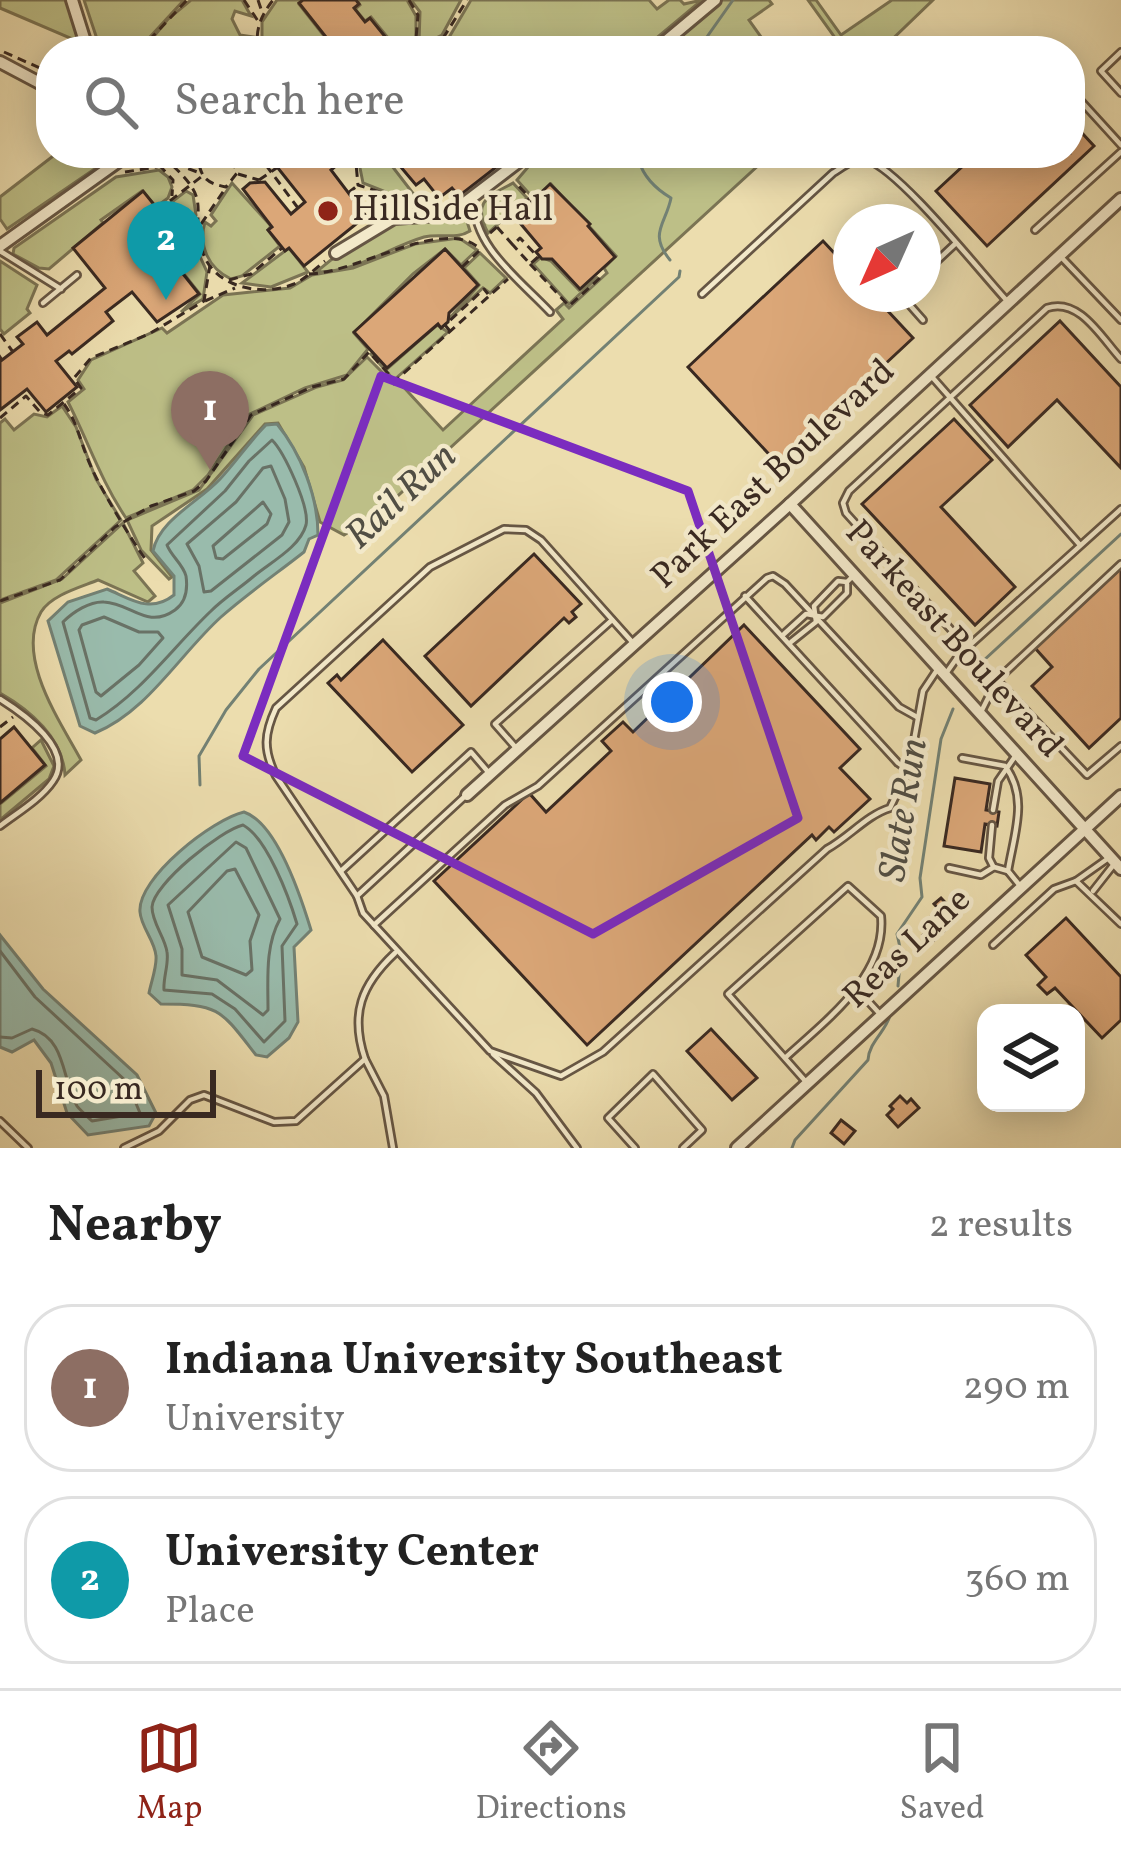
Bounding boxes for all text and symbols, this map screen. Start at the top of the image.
search box [36,36,1085,168]
icon: search [78,69,144,135]
text: Search here [174,71,405,134]
place label: HillSide Hall [352,186,553,236]
marker: HillSide Hall [315,198,341,224]
pin: 2 [127,201,205,300]
north arrow [833,204,941,312]
street label: Park East Boulevard [641,349,907,601]
pin: 1 [171,371,249,470]
water label: Rail Run [334,431,470,563]
street label: Parkeast Boulevard [832,510,1074,770]
your location [642,672,702,732]
water label: Slate Run [867,735,943,885]
street label: Reas Lane [833,877,983,1021]
map controls [977,1004,1085,1112]
button: layers [977,1004,1085,1112]
scale bar [36,1064,216,1117]
text: 100 m [54,1068,143,1114]
text: Nearby [48,1191,222,1262]
text: 2 results [929,1199,1073,1253]
text: Indiana University Southeast [165,1330,783,1393]
text: 1 [82,1361,98,1415]
text: 290 m [963,1361,1070,1415]
text: University [165,1393,345,1447]
text: University Center [165,1522,539,1585]
text: 2 [80,1553,100,1607]
text: 360 m [965,1553,1070,1607]
text: Place [165,1585,255,1639]
tab: Map [136,1715,203,1833]
tab: Directions [475,1715,627,1833]
tab: Saved [900,1715,985,1833]

